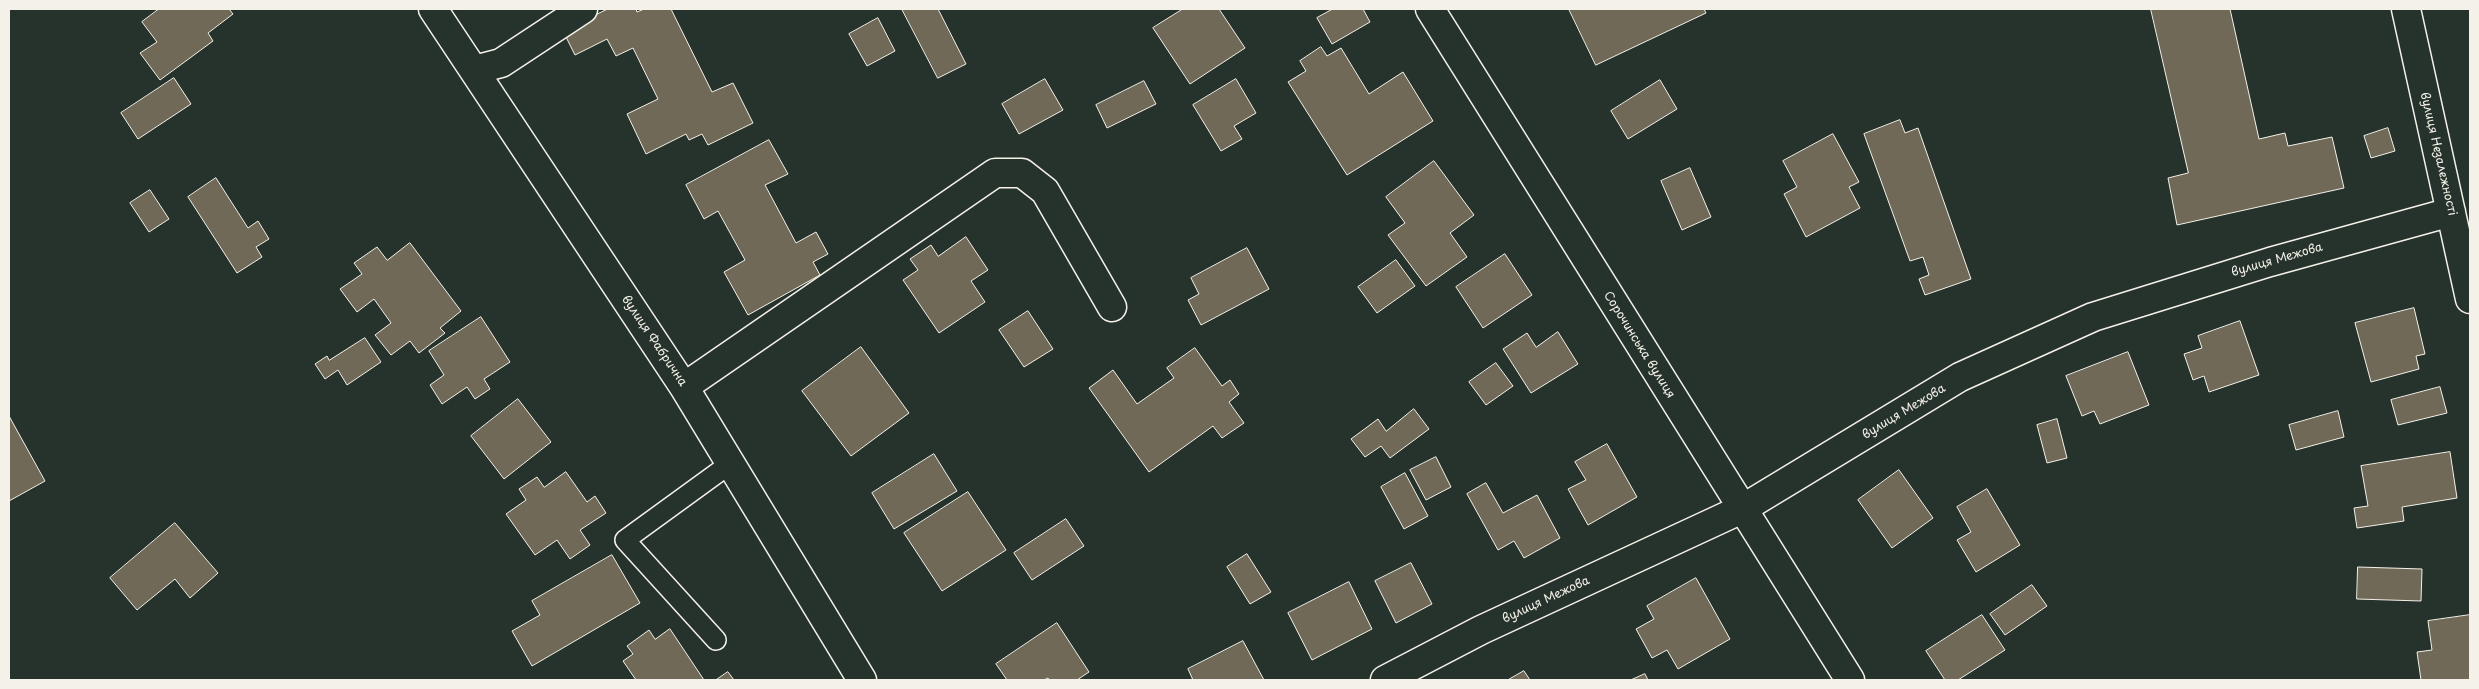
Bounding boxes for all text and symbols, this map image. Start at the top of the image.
street label: вулиця Незалежності [2417,91,2459,217]
street label: вулиця Межова [2230,240,2324,280]
street label: Сорочинська вулиця [1600,289,1678,401]
street label: вулиця Фабрична [618,293,690,389]
street label: вулиця Межова [1860,382,1948,442]
street label: вулиця Межова [1500,574,1592,626]

